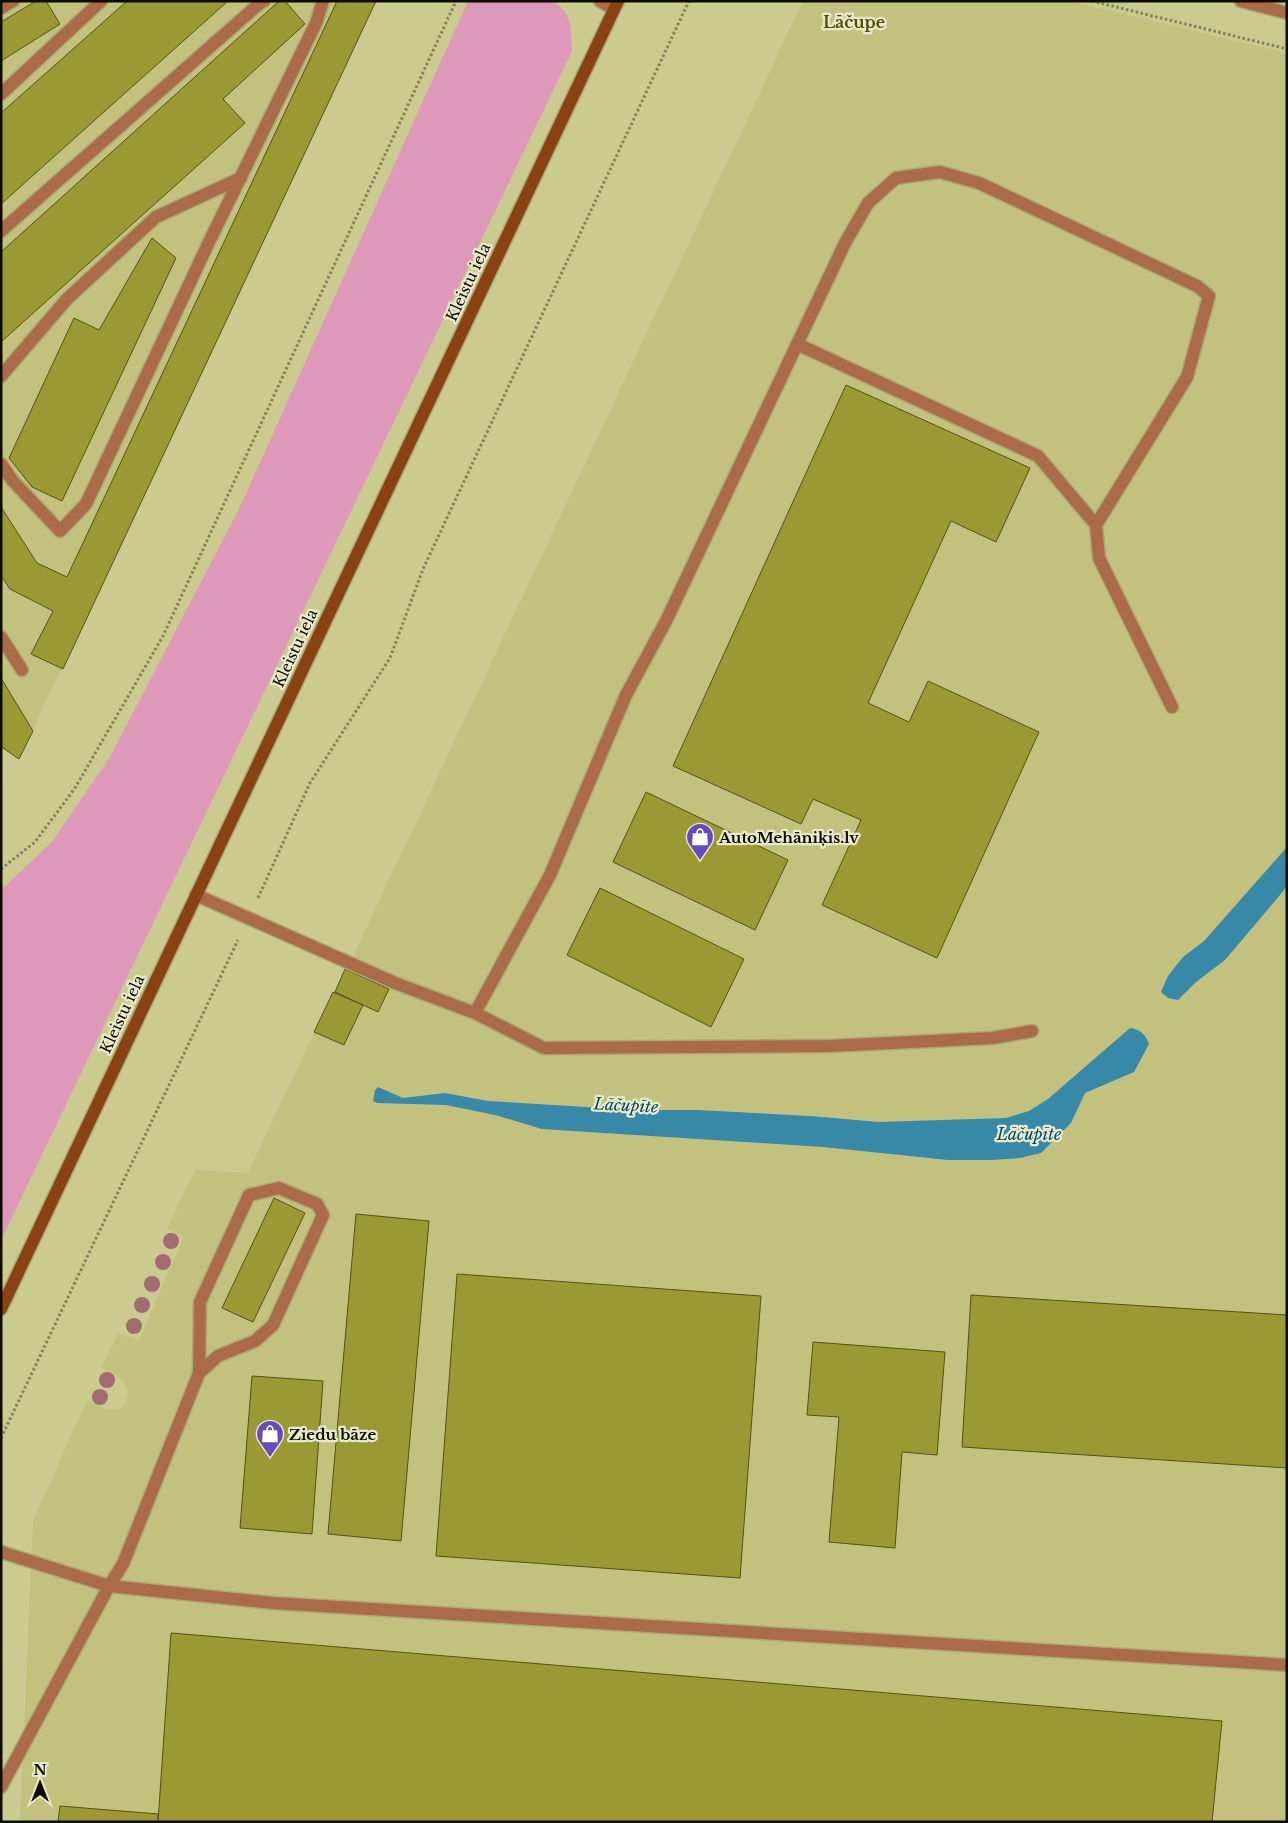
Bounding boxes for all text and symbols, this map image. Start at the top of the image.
district label: Lāčupe [823,12,885,32]
street label: Kleistu iela [442,239,495,324]
street label: Kleistu iela [269,605,322,690]
shop icon: AutoMehāniķis.lv [685,822,715,861]
place label: AutoMehāniķis.lv [718,828,859,847]
street label: Kleistu iela [96,971,149,1056]
water label: Lāčupīte [592,1093,659,1117]
water label: Lāčupīte [996,1124,1062,1144]
shop icon: Ziedu bāze [255,1419,285,1458]
place label: Ziedu bāze [289,1425,376,1444]
north arrow [15,1758,65,1808]
text: N [33,1761,47,1779]

